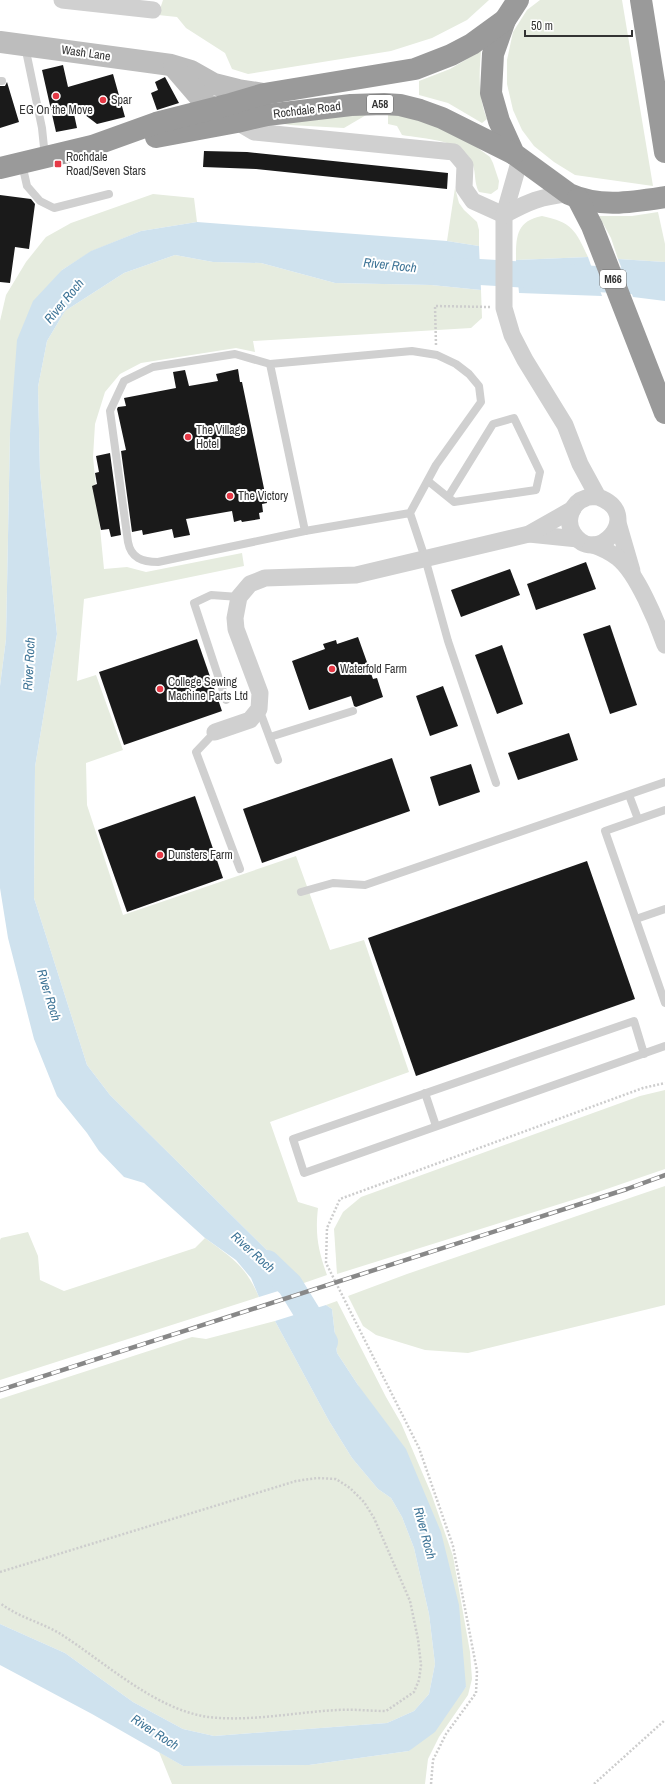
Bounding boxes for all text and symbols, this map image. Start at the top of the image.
scale bar [525,12,632,38]
text: 50 m [531,18,553,34]
street label: Wash Lane [60,42,112,64]
marker: EG On the Move [51,91,61,101]
place label: Spar [111,92,133,108]
marker: Spar [98,95,108,105]
road number: A58 [367,95,393,113]
street label: Rochdale Road [272,98,342,122]
place label: EG On the Move [19,102,93,118]
place label: Rochdale Road/Seven Stars [66,149,146,179]
marker: Rochdale Road/Seven Stars [53,159,63,169]
water label: River Roch [363,254,417,276]
road number: M66 [600,270,626,288]
water label: River Roch [40,275,88,327]
place label: The Village Hotel [196,422,246,452]
marker: The Village Hotel [183,432,193,442]
place label: The Victory [238,488,288,504]
marker: The Victory [225,491,235,501]
water label: River Roch [19,637,39,691]
place label: Waterfold Farm [340,661,407,677]
marker: Waterfold Farm [327,664,337,674]
place label: College Sewing Machine Parts Ltd [168,674,248,704]
marker: College Sewing Machine Parts Ltd [155,684,165,694]
place label: Dunsters Farm [168,847,233,863]
marker: Dunsters Farm [155,850,165,860]
water label: River Roch [33,967,65,1023]
water label: River Roch [227,1228,279,1276]
water label: River Roch [410,1505,440,1561]
water label: River Roch [128,1710,182,1754]

